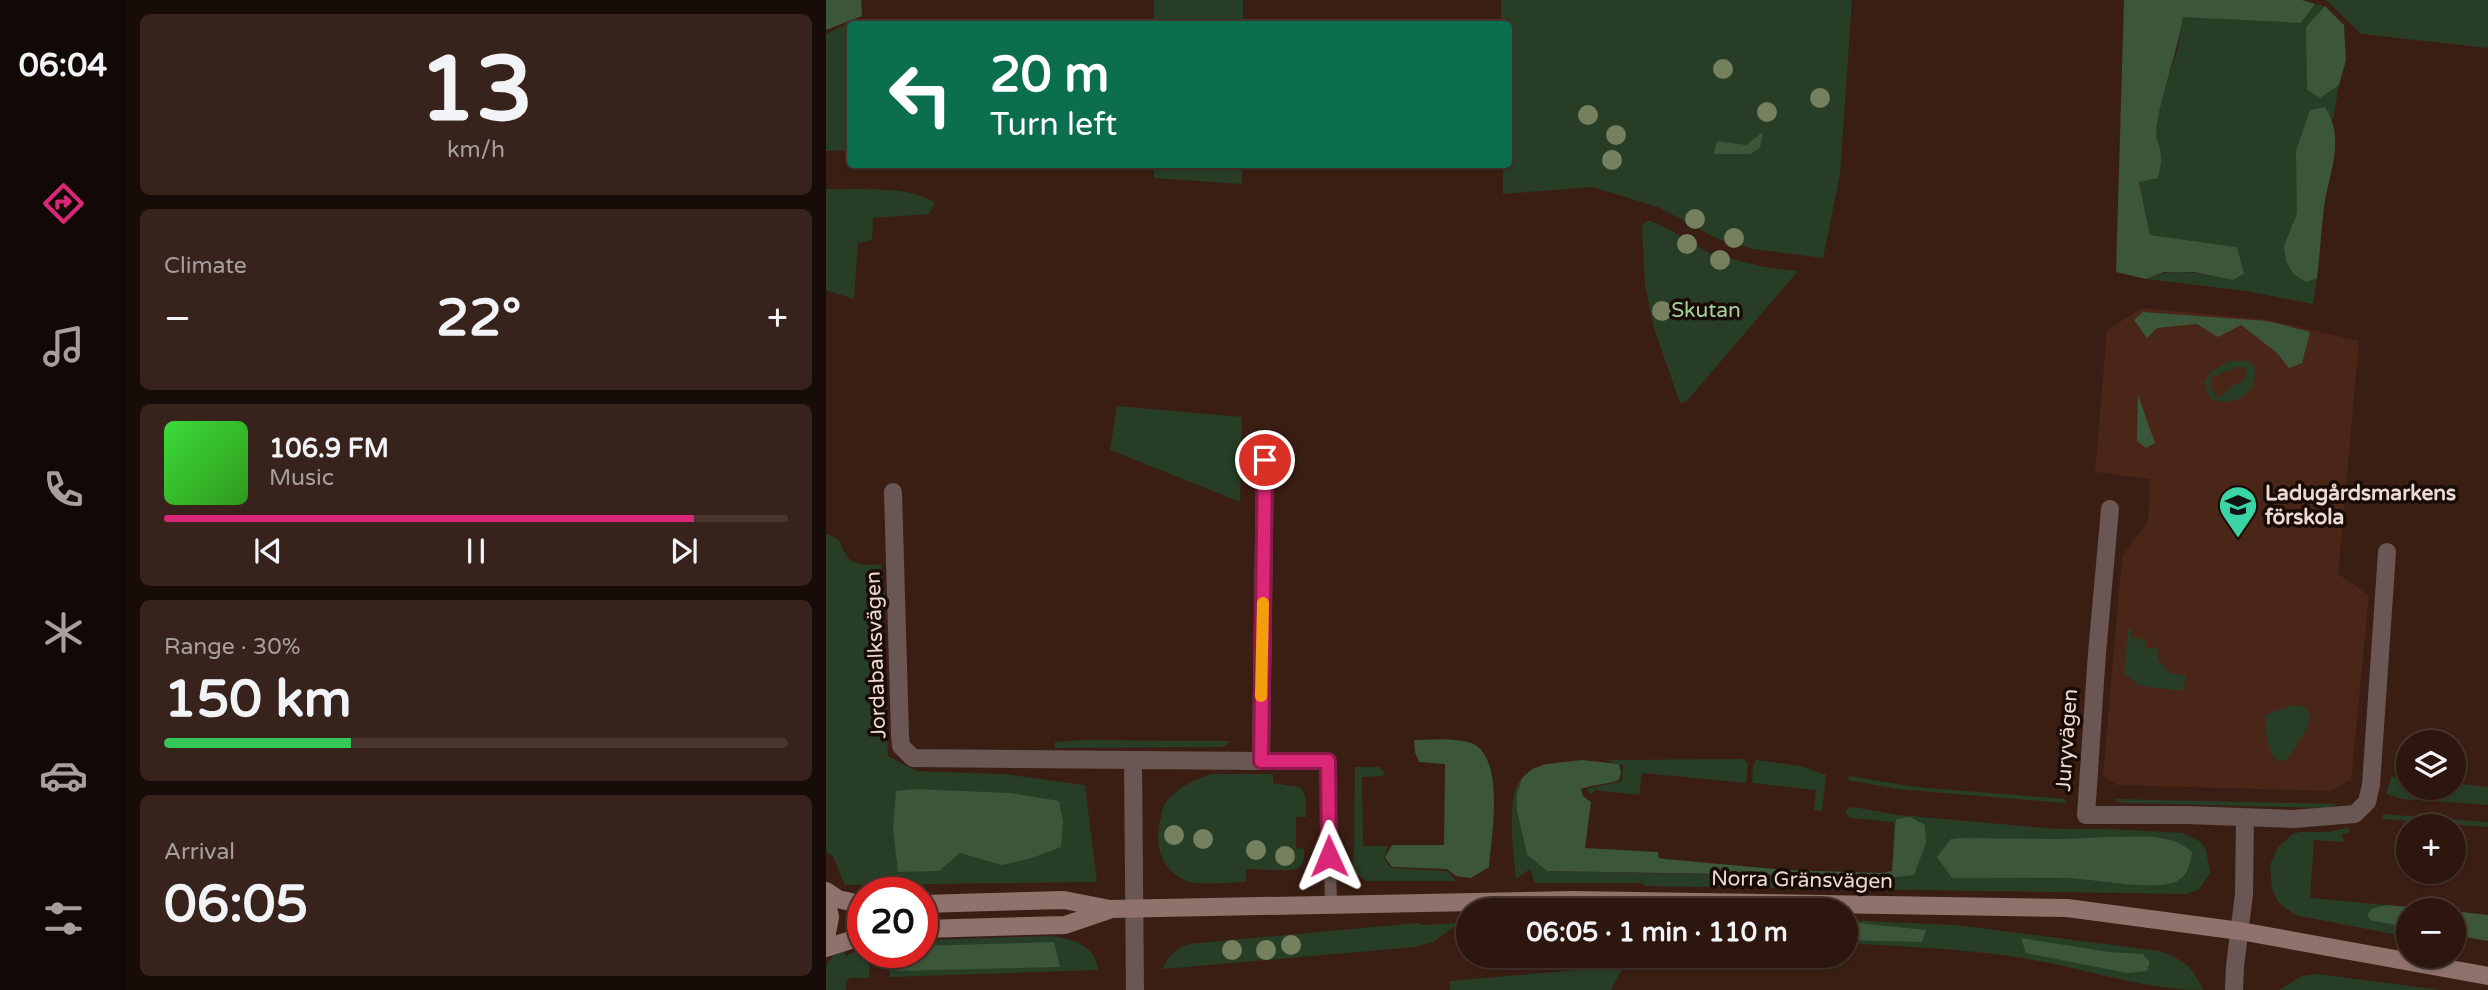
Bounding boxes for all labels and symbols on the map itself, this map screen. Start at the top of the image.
park label: Skutan [1671,298,1741,323]
pin [1235,430,1295,490]
place label: Ladugårdsmarkens förskola [2265,481,2456,530]
school or university icon: Ladugårdsmarkens förskola [2217,484,2259,539]
street label: Jordabalksvägen [861,571,891,739]
street label: Juryvägen [2051,688,2083,792]
position arrow [1292,819,1366,893]
street label: Norra Gränsvägen [1711,866,1893,894]
speed limit sign: 20 [847,877,938,968]

